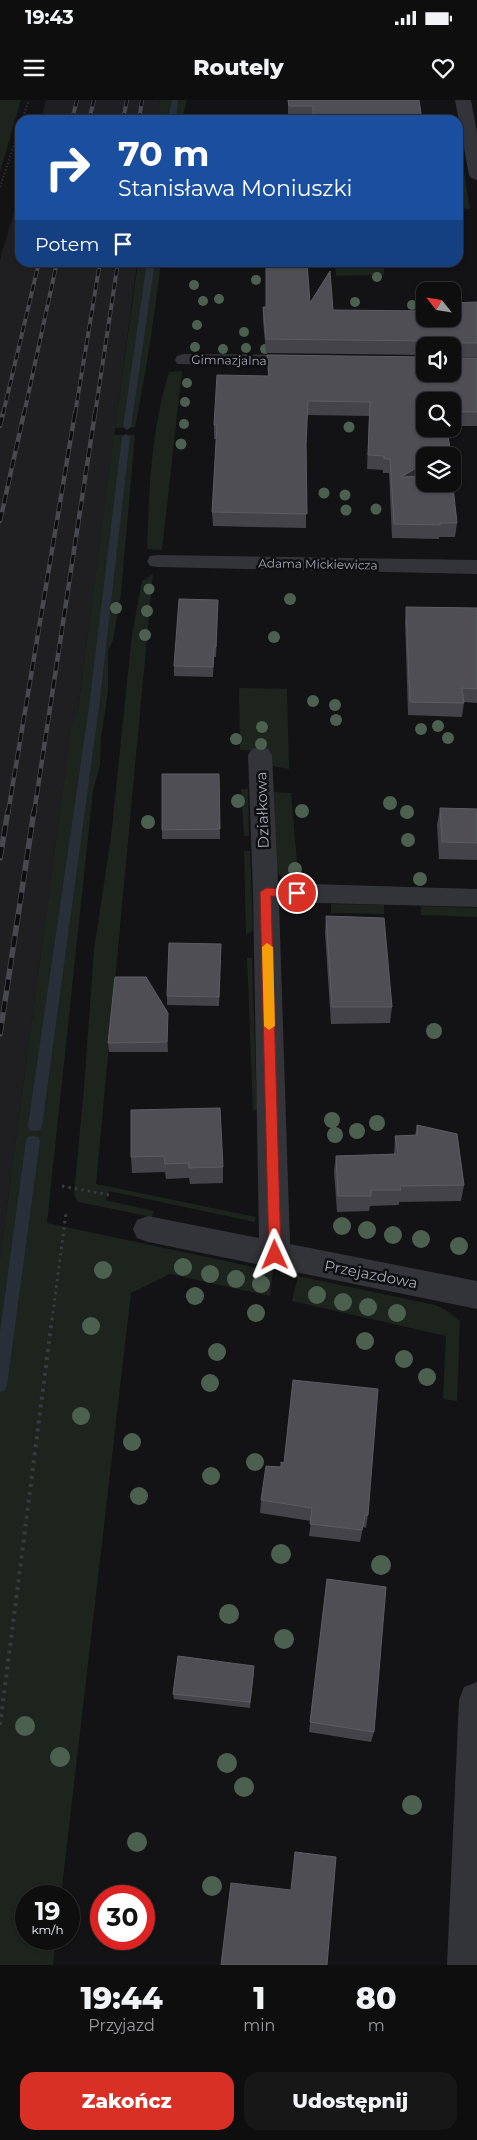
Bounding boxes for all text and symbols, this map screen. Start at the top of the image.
text: 19:43 [25,6,74,29]
icon: menu [20,54,48,82]
text: Routely [193,54,284,81]
icon: heart [429,54,457,82]
text: 70 m [118,132,209,175]
icon: right [35,135,100,200]
text: Stanisława Moniuszki [118,175,353,202]
icon: arrive [109,230,137,258]
text: Potem [35,233,99,256]
north arrow [416,282,461,328]
map controls [416,282,461,492]
button: sound [416,337,461,382]
street label: Gimnazjalna [191,352,267,368]
button: search [416,392,461,437]
button: layers [416,447,461,492]
street label: Adama Mickiewicza [258,555,378,573]
street label: Działkowa [251,771,273,849]
pin [276,872,318,914]
icon: arrive [283,879,311,907]
position arrow [248,1228,300,1280]
street label: Przejazdowa [323,1256,419,1292]
speed limit sign: 30 [90,1885,155,1950]
text: 19 [35,1896,60,1926]
text: km/h [31,1922,64,1937]
text: 19:44 [81,1980,163,2017]
text: 1 [253,1980,265,2017]
text: 80 [356,1980,396,2017]
text: Przyjazd [88,2016,155,2035]
text: min [243,2016,275,2035]
text: m [368,2016,385,2035]
button: Zakończ [20,2072,234,2130]
button: Udostępnij [244,2072,457,2130]

